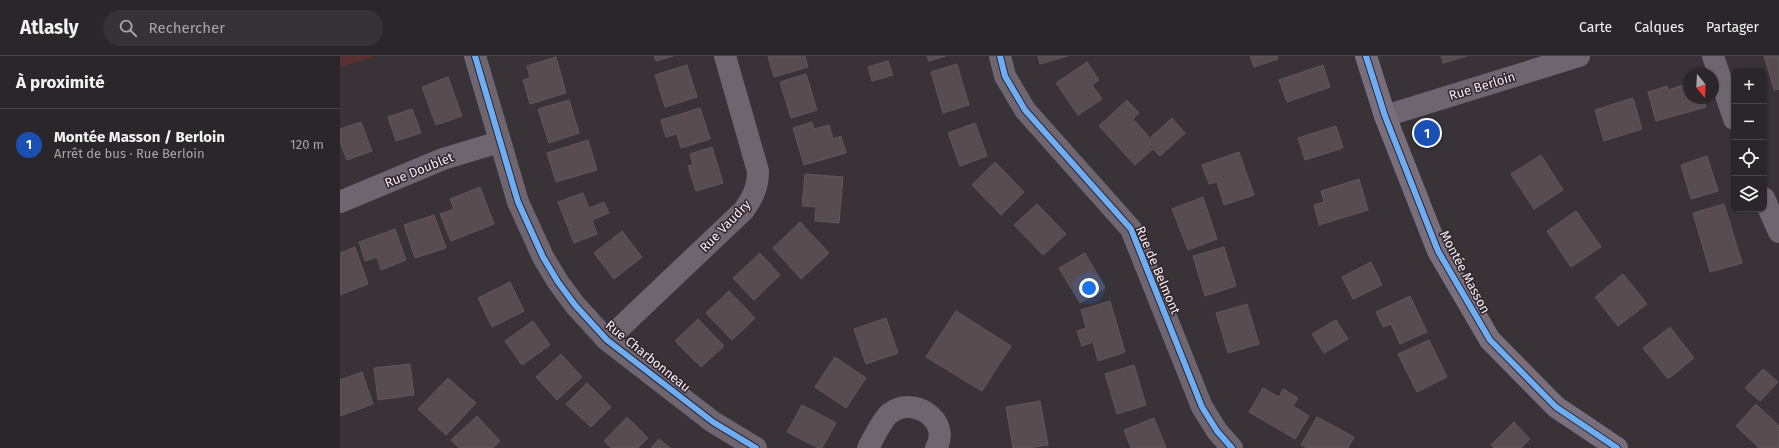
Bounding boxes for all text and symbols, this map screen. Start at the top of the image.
search box [103,10,383,46]
text: Atlasly [20,16,79,39]
icon: search [117,17,139,39]
text: Rechercher [149,19,225,37]
text: Carte [1579,19,1612,36]
text: Calques [1634,19,1684,36]
text: Partager [1706,19,1759,36]
north arrow [1683,68,1719,104]
map controls [1731,68,1767,212]
button: + [1731,68,1767,104]
street label: Rue Berloin [1447,69,1517,103]
text: À proximité [16,72,105,93]
button: − [1731,104,1767,140]
pin: 1 [1414,118,1440,148]
text: Montée Masson / Berloin [54,128,225,146]
text: 1 [26,137,32,152]
text: 120 m [290,137,324,152]
button: locate [1731,140,1767,176]
text: Arrêt de bus · Rue Berloin [54,146,205,161]
street label: Rue Doublet [382,149,456,191]
button: layers [1731,176,1767,212]
street label: Rue Vaudry [697,196,754,255]
street label: Rue de Belmont [1133,224,1183,317]
street label: Montée Masson [1437,228,1493,316]
your location [1079,278,1099,298]
street label: Rue Charbonneau [602,317,694,395]

